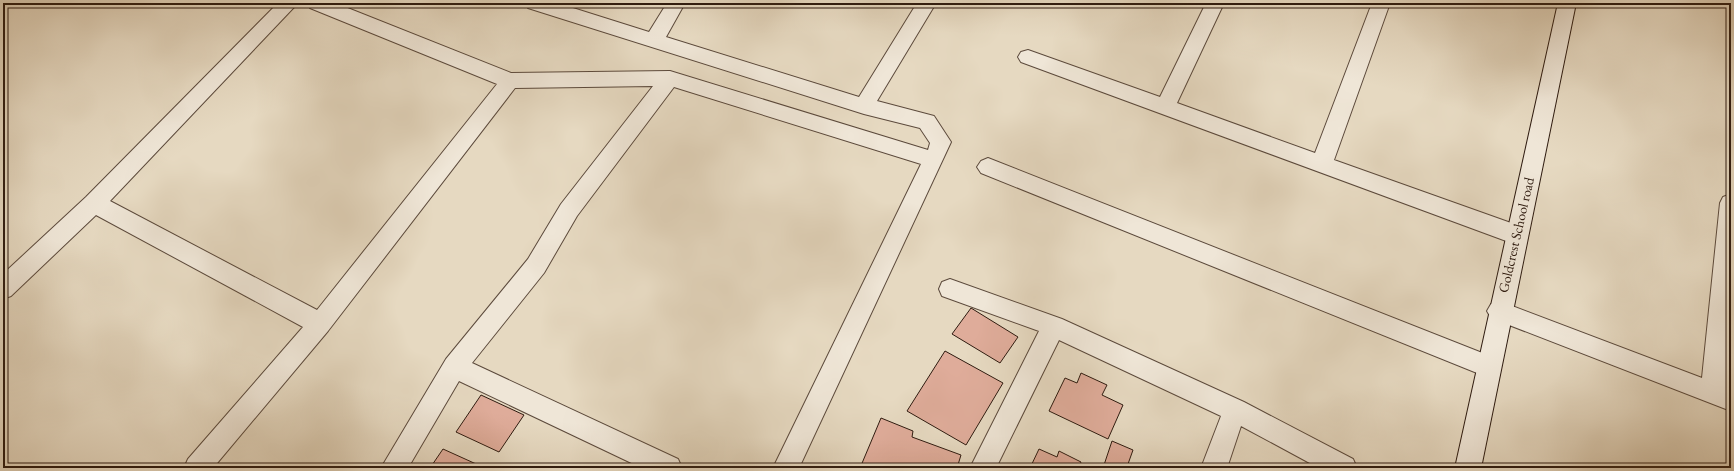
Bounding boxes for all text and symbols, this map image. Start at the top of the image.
street label: Goldcrest School road [1494,175,1538,294]

